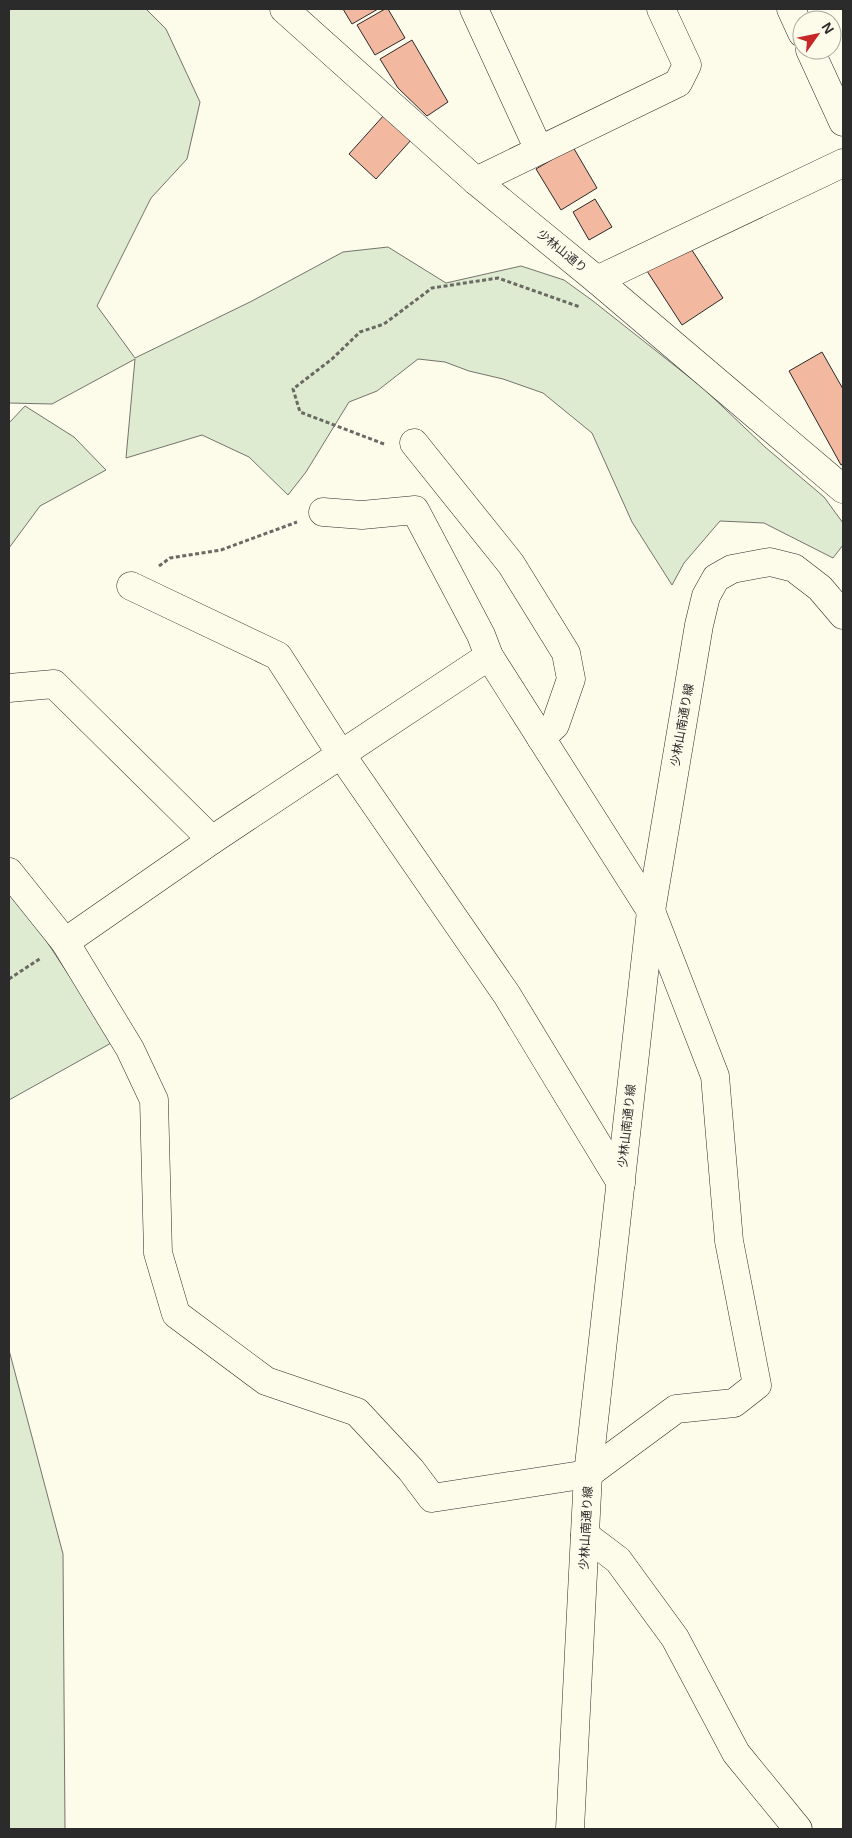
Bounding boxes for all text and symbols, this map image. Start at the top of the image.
north arrow [792,10,842,60]
text: N [818,19,837,37]
street label: 少林山通り [534,227,590,275]
street label: 少林山南通り線 [668,682,696,768]
street label: 少林山南通り線 [616,1083,638,1169]
street label: 少林山南通り線 [577,1486,595,1570]

